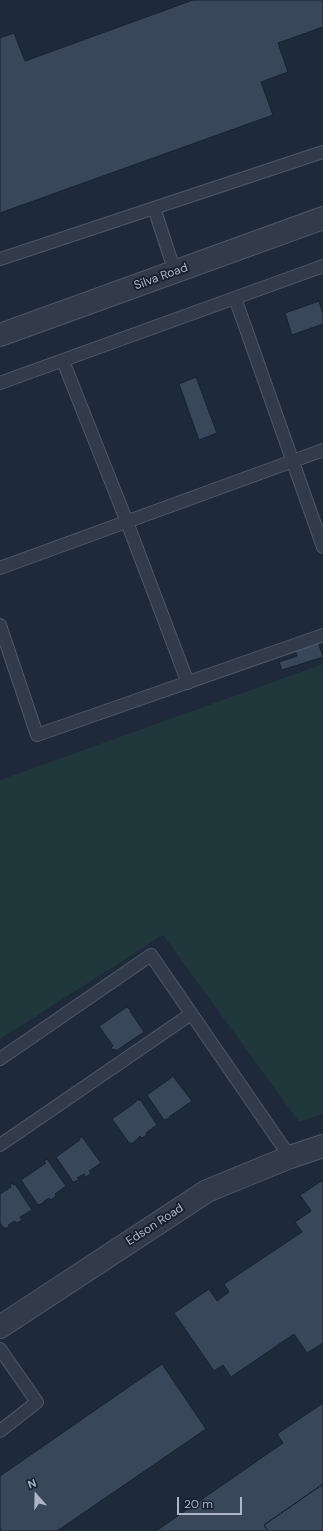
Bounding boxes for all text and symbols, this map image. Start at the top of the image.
street label: Silva Road [132,261,190,293]
street label: Edson Road [124,1201,186,1249]
north arrow [16,1475,56,1515]
text: N [26,1476,38,1492]
scale bar [179,1489,244,1515]
text: 20 m [184,1496,213,1512]

